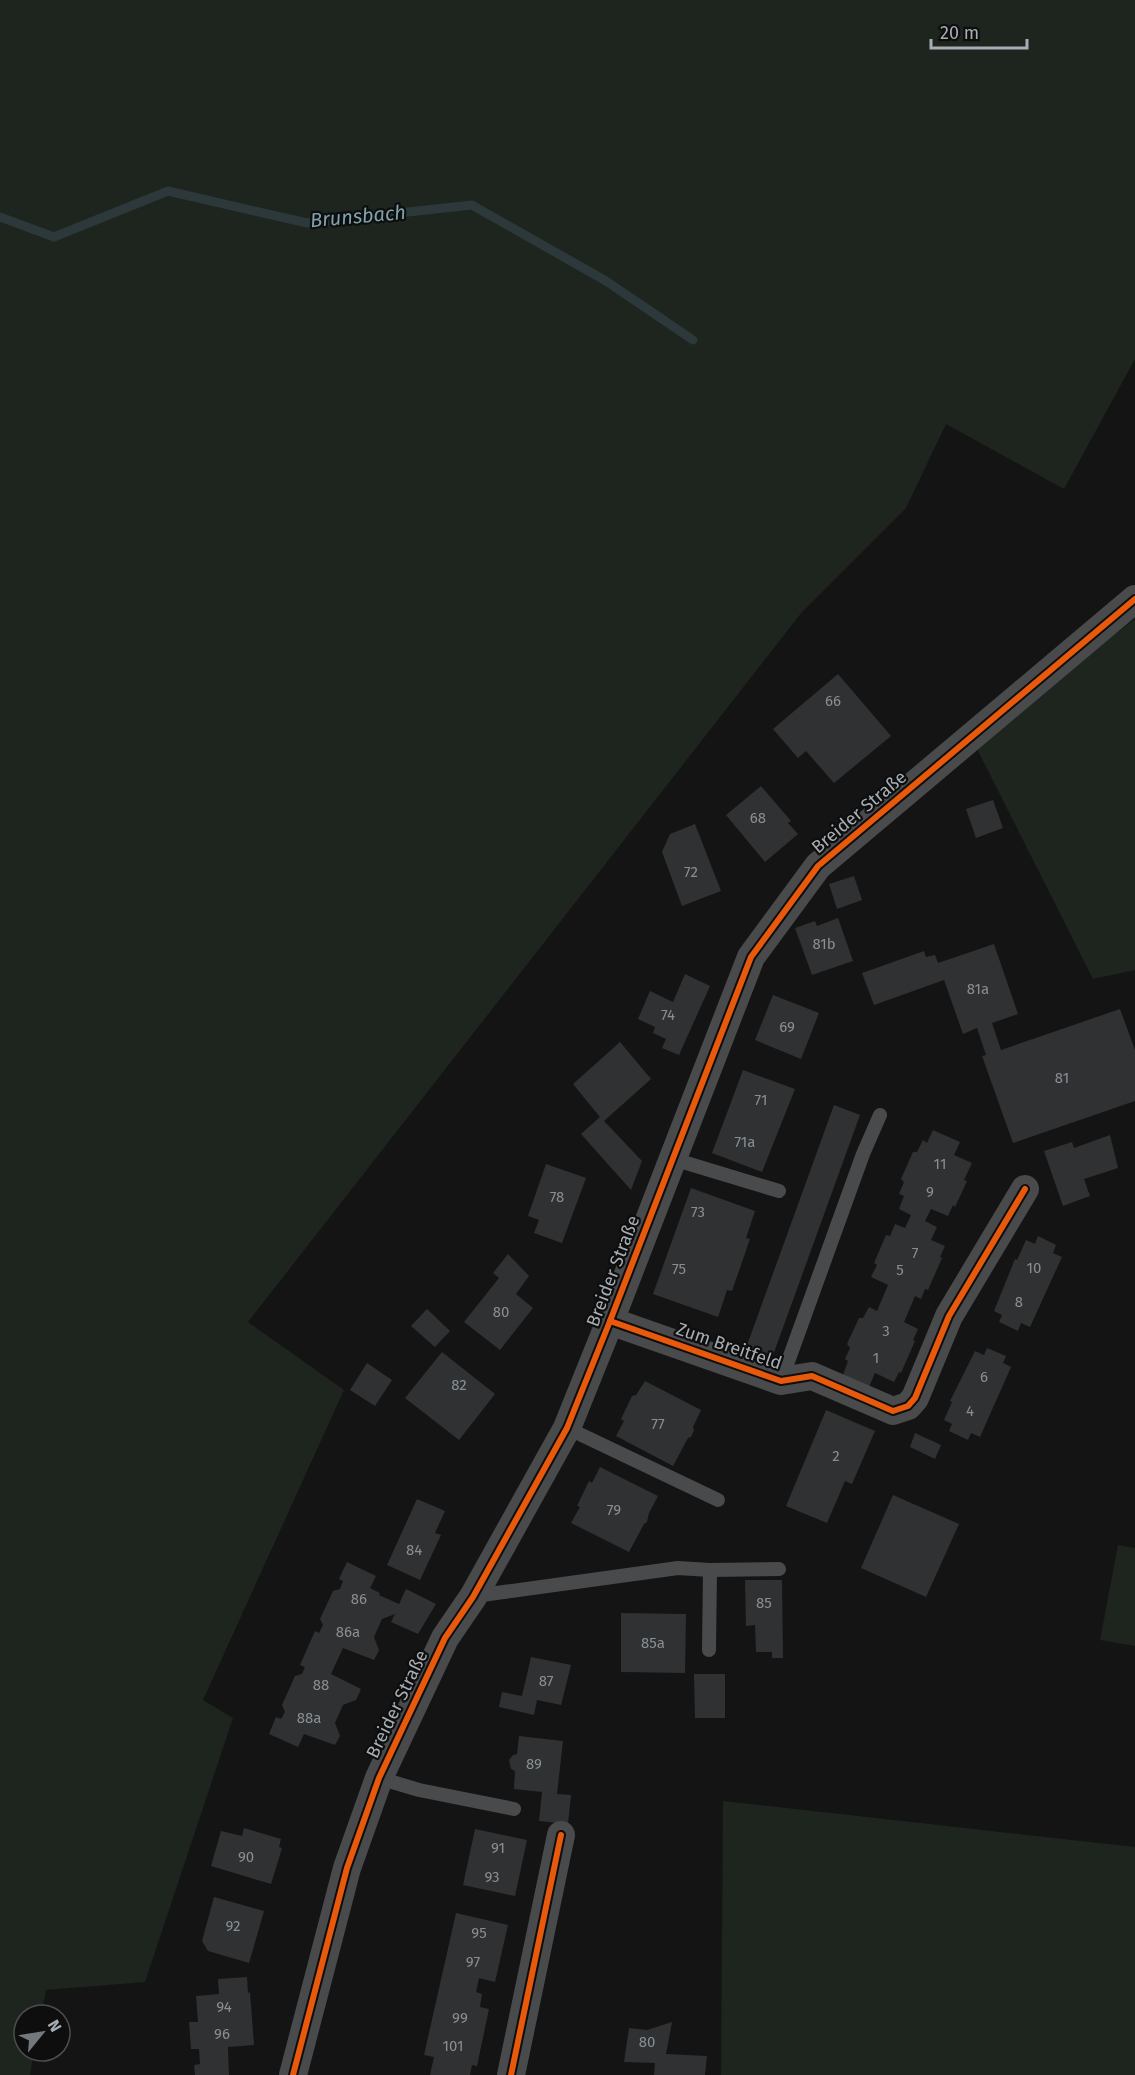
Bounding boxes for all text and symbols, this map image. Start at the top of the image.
scale bar [931,12,1027,50]
text: 20 m [940,22,979,44]
water label: Brunsbach [309,200,407,232]
house number: 66 [825,692,841,710]
street label: Breider Straße [807,766,911,858]
house number: 68 [750,809,766,827]
house number: 72 [684,863,698,881]
house number: 81b [812,935,836,953]
house number: 81a [967,980,989,998]
house number: 74 [661,1006,675,1024]
house number: 69 [779,1018,795,1036]
house number: 81 [1055,1069,1069,1087]
house number: 71 [755,1091,767,1109]
house number: 71a [734,1133,756,1151]
house number: 11 [934,1155,946,1173]
house number: 9 [926,1183,934,1201]
house number: 78 [550,1188,564,1206]
house number: 73 [691,1203,705,1221]
street label: Breider Straße [582,1212,644,1330]
house number: 7 [912,1244,919,1262]
house number: 10 [1027,1259,1041,1277]
house number: 75 [672,1260,686,1278]
house number: 5 [896,1261,904,1279]
house number: 8 [1015,1293,1023,1311]
house number: 80 [493,1303,509,1321]
street label: Zum Breitfeld [673,1318,785,1374]
house number: 3 [882,1322,890,1340]
house number: 1 [873,1349,879,1367]
house number: 6 [980,1368,988,1386]
house number: 82 [451,1376,467,1394]
house number: 4 [966,1402,974,1420]
house number: 77 [651,1415,665,1433]
house number: 2 [832,1447,840,1465]
house number: 79 [607,1501,621,1519]
house number: 84 [406,1541,422,1559]
house number: 86 [351,1590,367,1608]
house number: 85 [756,1594,772,1612]
house number: 86a [336,1623,360,1641]
house number: 85a [641,1634,665,1652]
street label: Breider Straße [361,1646,433,1762]
house number: 87 [539,1672,554,1690]
house number: 88 [313,1676,329,1694]
house number: 88a [297,1709,321,1727]
house number: 89 [526,1755,542,1773]
house number: 91 [491,1839,505,1857]
house number: 90 [238,1848,254,1866]
house number: 93 [484,1868,500,1886]
house number: 92 [226,1917,240,1935]
house number: 95 [471,1924,487,1942]
house number: 97 [466,1953,480,1971]
house number: 94 [216,1998,232,2016]
north arrow [12,2003,72,2063]
house number: 99 [452,2009,468,2027]
text: N [44,2016,65,2035]
house number: 96 [214,2025,230,2043]
house number: 80 [639,2033,655,2051]
house number: 101 [443,2037,464,2055]

